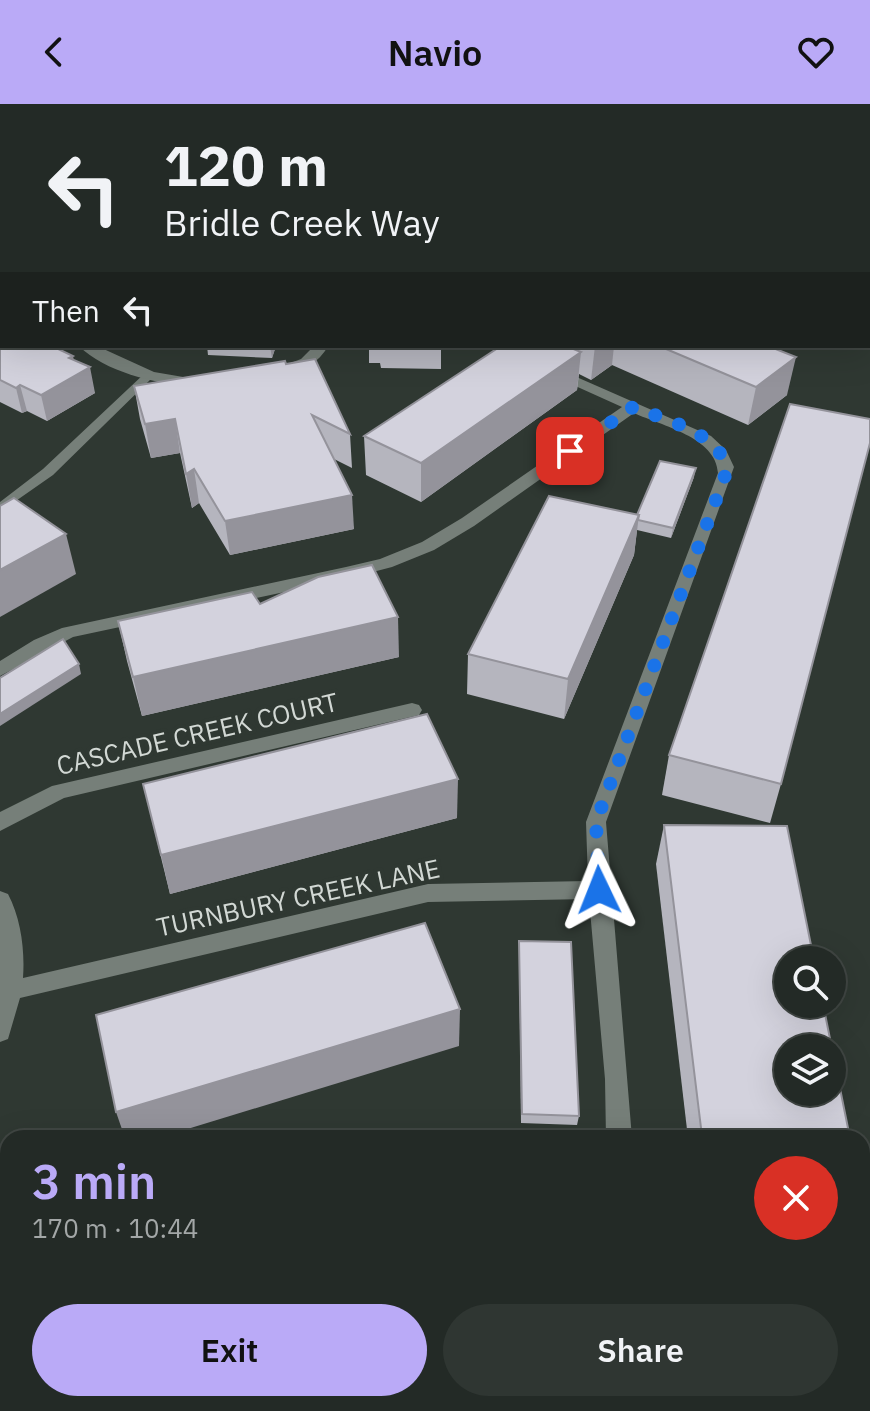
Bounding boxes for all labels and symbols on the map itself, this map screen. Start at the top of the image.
pin [536,417,604,485]
street label: CASCADE CREEK COURT [53,684,341,782]
position arrow [557,848,641,932]
street label: TURNBURY CREEK LANE [153,850,443,944]

